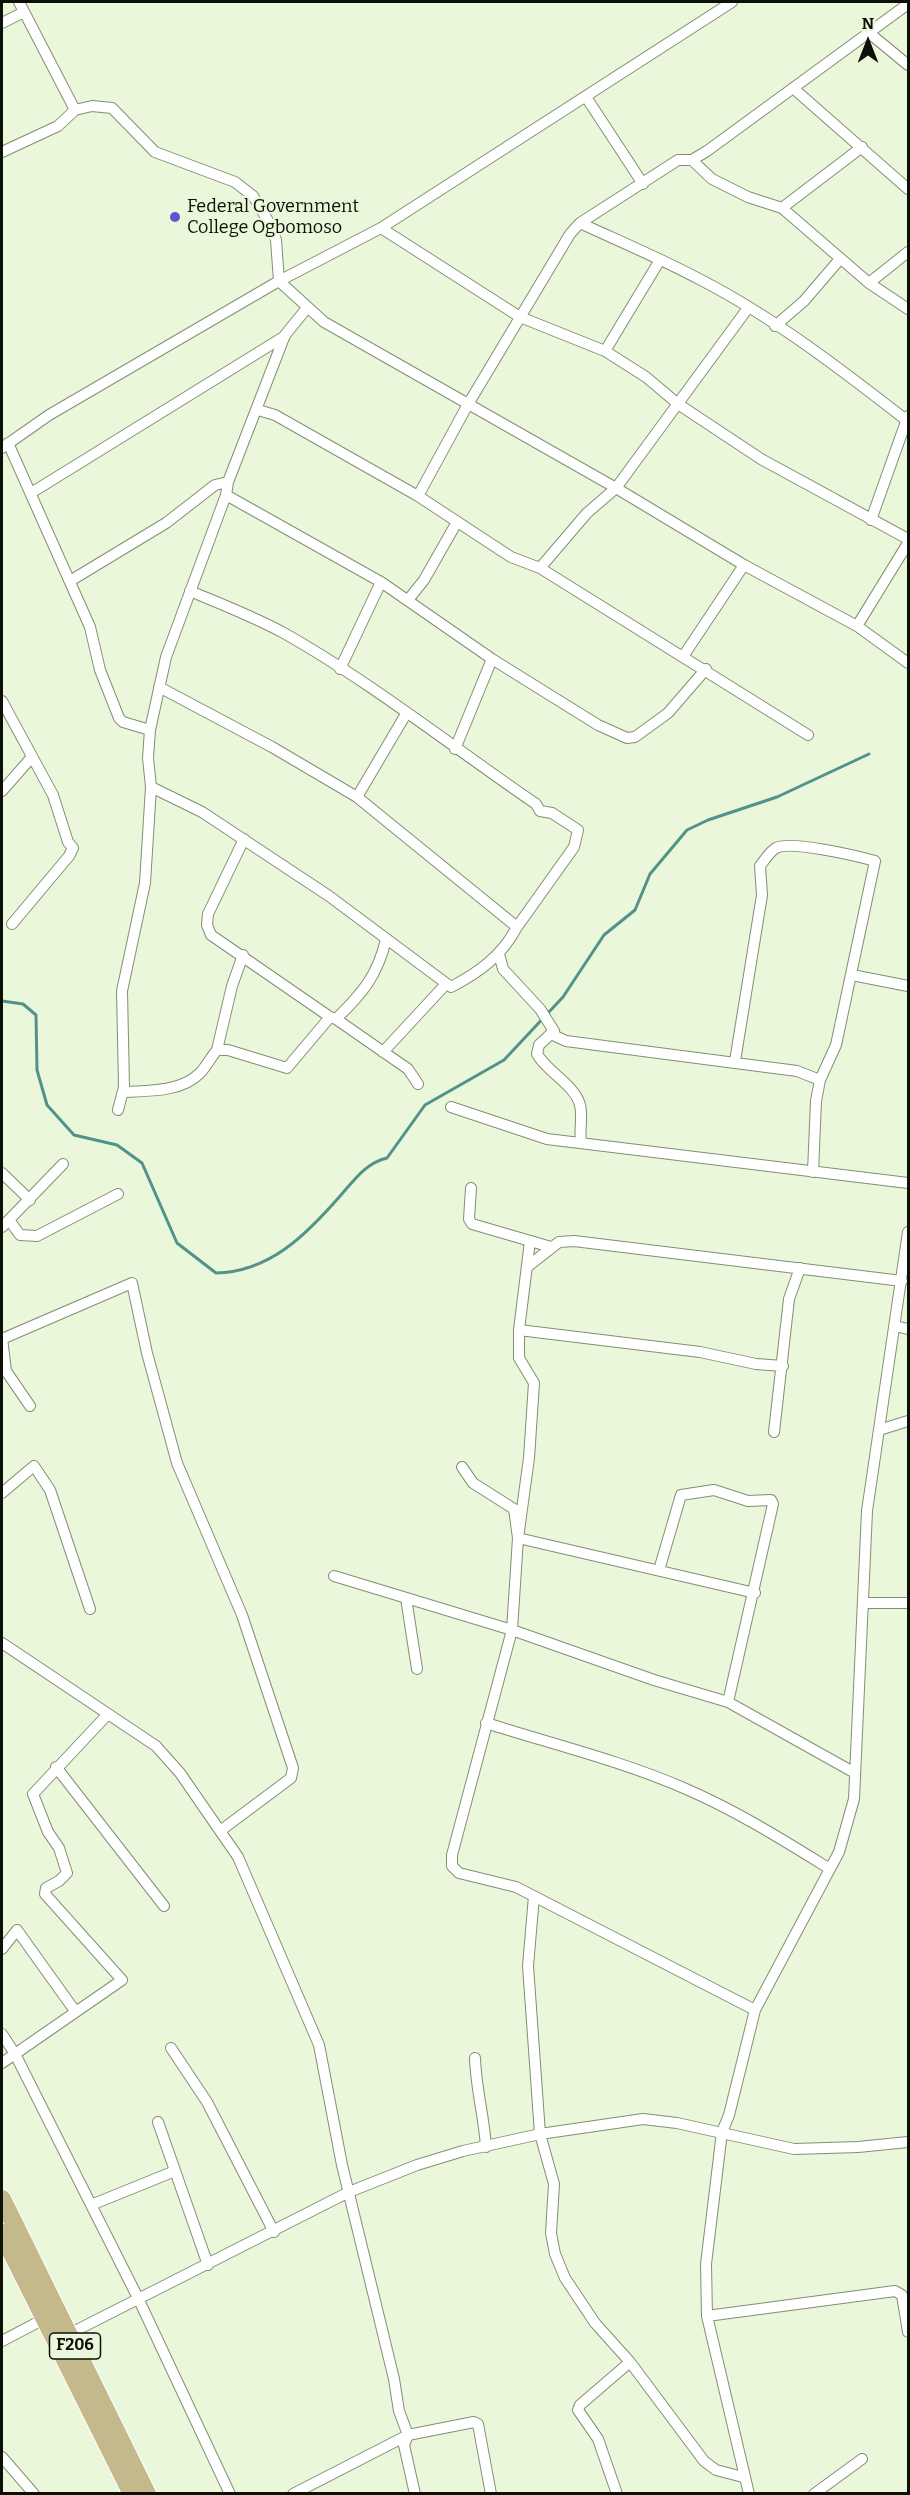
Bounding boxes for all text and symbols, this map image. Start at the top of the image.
north arrow [838,12,898,72]
text: N [862,14,874,33]
place label: Federal Government College Ogbomoso [187,196,359,238]
marker: Federal Government College Ogbomoso [168,210,182,224]
road number: F206 [50,2333,100,2359]

